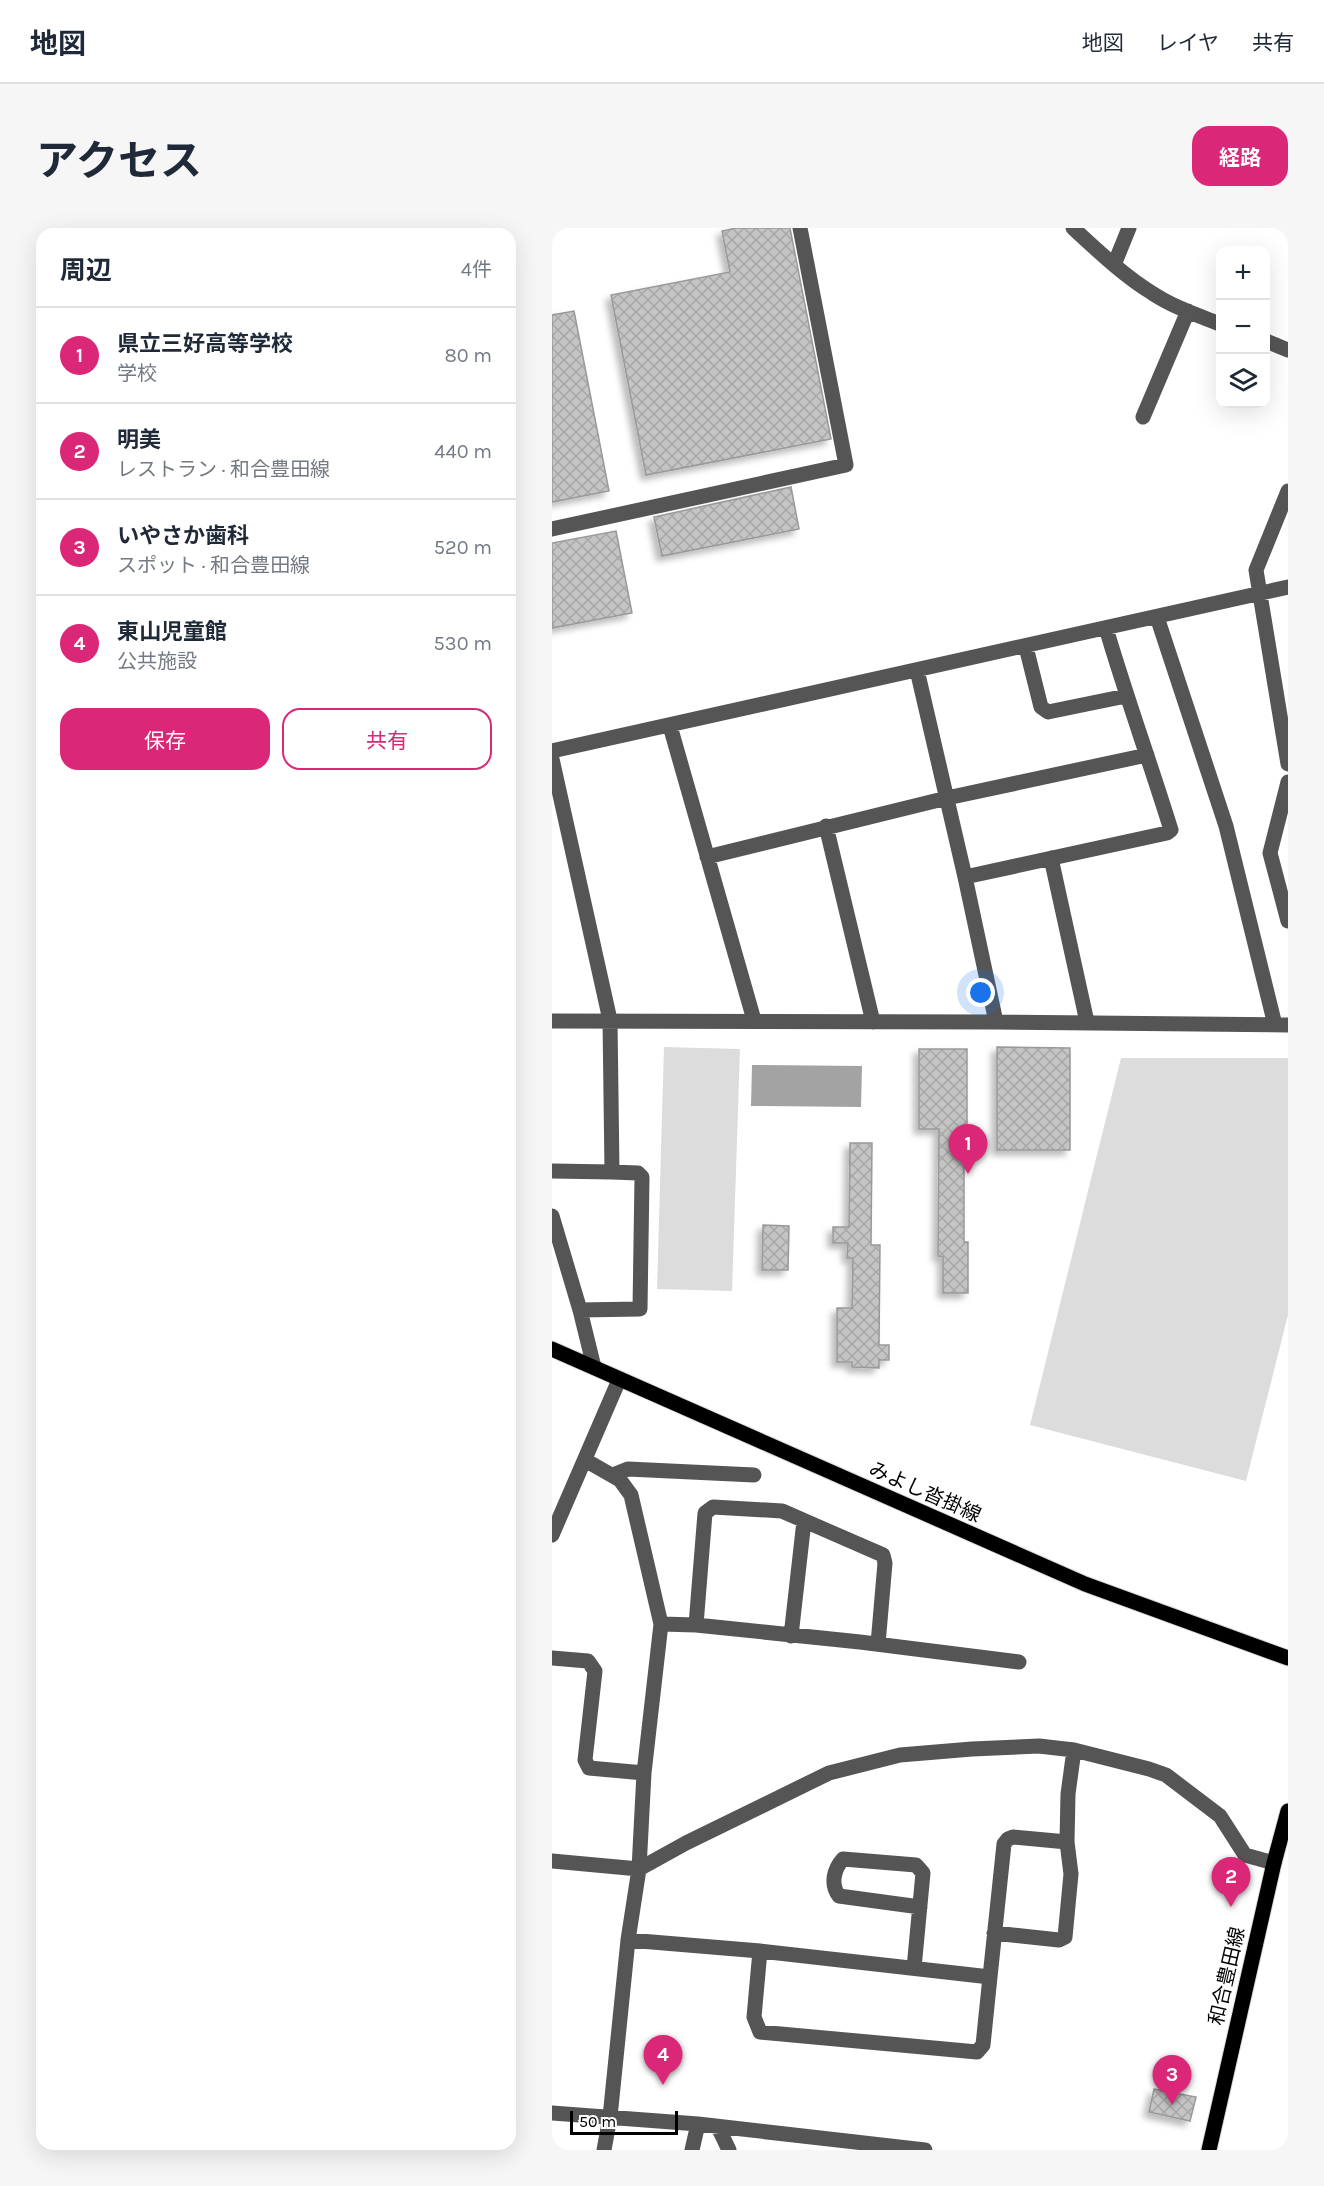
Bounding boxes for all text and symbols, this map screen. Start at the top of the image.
text: 地図 [30,27,86,60]
text: 地図 [1082,31,1124,55]
text: レイヤ [1157,31,1219,55]
text: 共有 [1252,31,1294,55]
button: 経路 [1192,126,1288,186]
text: アクセス [36,136,202,186]
map controls [1216,246,1270,408]
button: + [1216,246,1270,300]
text: 周辺 [60,255,112,286]
text: 4件 [461,258,492,281]
button: − [1216,300,1270,354]
text: 県立三好高等学校 [117,331,293,357]
text: 1 [76,344,83,367]
text: 80 m [444,344,492,367]
button: layers [1216,354,1270,408]
text: 学校 [117,362,157,385]
text: 明美 [117,427,161,453]
text: 2 [73,440,86,463]
text: 440 m [434,440,492,463]
text: レストラン · 和合豊田線 [117,458,330,481]
text: いやさか歯科 [117,523,249,549]
text: 3 [73,536,86,559]
text: 520 m [434,536,492,559]
text: スポット · 和合豊田線 [117,554,310,577]
text: 東山児童館 [117,619,227,645]
text: 4 [74,632,85,655]
text: 530 m [434,632,492,655]
text: 公共施設 [117,650,197,673]
button: 保存 [60,708,270,770]
button: 共有 [282,708,492,770]
your location [966,978,995,1007]
pin: 1 [948,1124,988,1174]
street label: みよし沓掛線 [866,1457,984,1527]
pin: 2 [1212,1858,1250,1907]
street label: 和合豊田線 [1205,1925,1249,2027]
pin: 4 [644,2036,682,2085]
pin: 3 [1152,2056,1192,2105]
scale bar [570,2108,678,2136]
text: 50 m [579,2112,616,2131]

